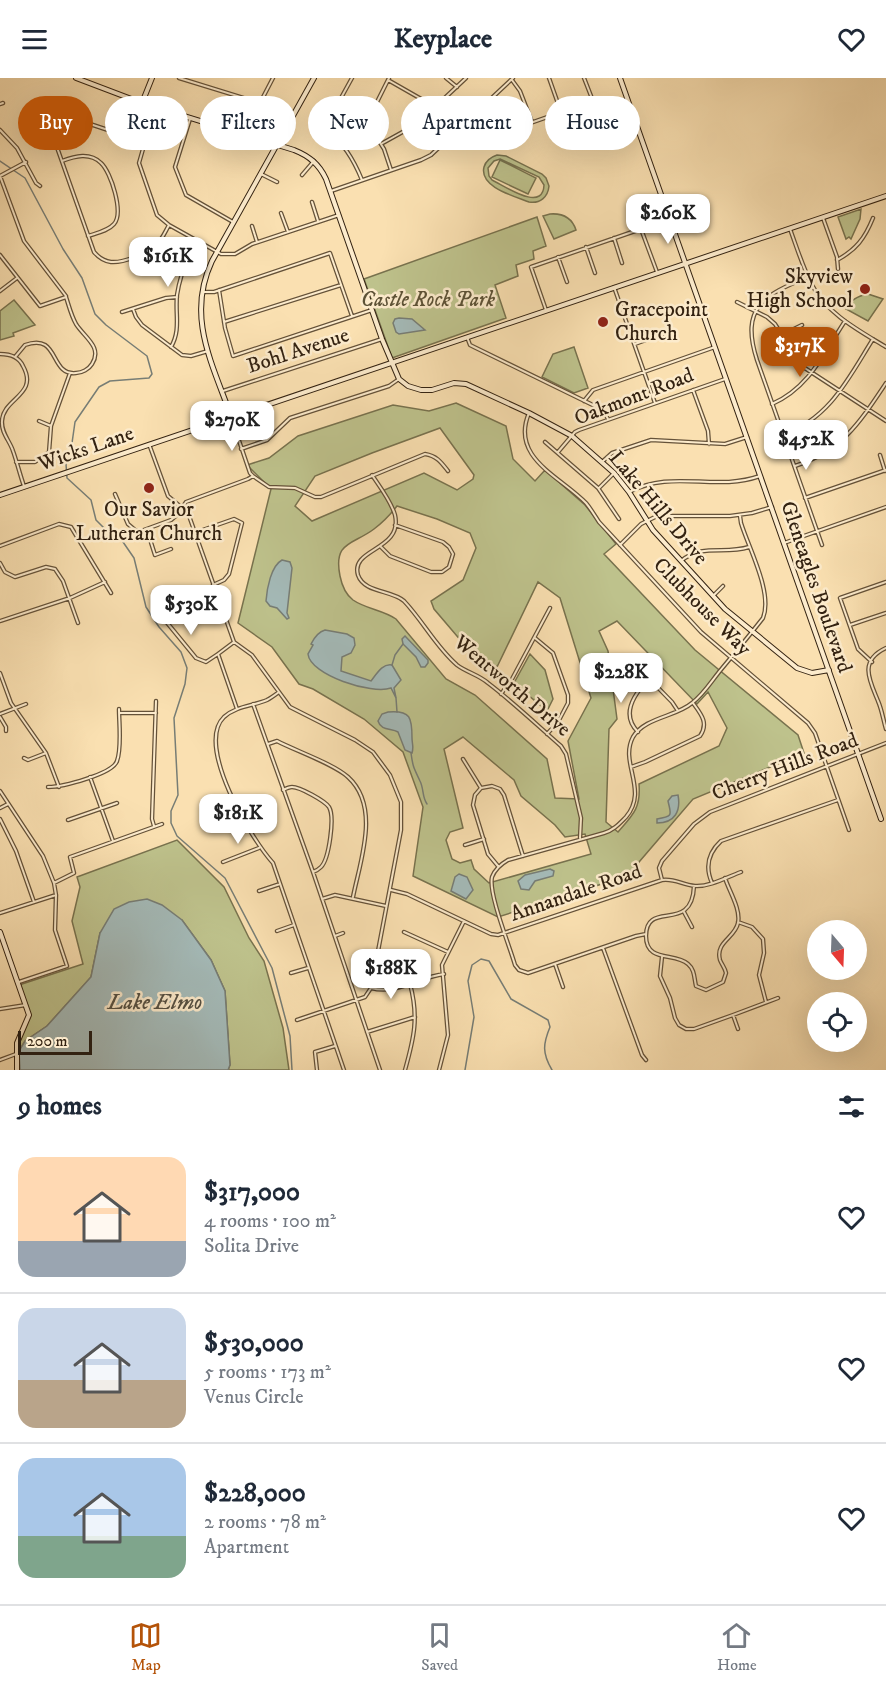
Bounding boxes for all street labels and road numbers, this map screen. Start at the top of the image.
street label: Bohl Avenue [244,322,353,380]
street label: Oakmont Road [571,362,698,432]
street label: Wicks Lane [34,420,137,478]
street label: Lake Hills Drive [603,445,714,571]
street label: Gleneagles Boulevard [774,498,858,677]
street label: Clubhouse Way [647,552,757,662]
street label: Wentworth Drive [447,629,576,743]
street label: Cherry Hills Road [708,727,862,807]
street label: Annandale Road [507,858,646,928]

